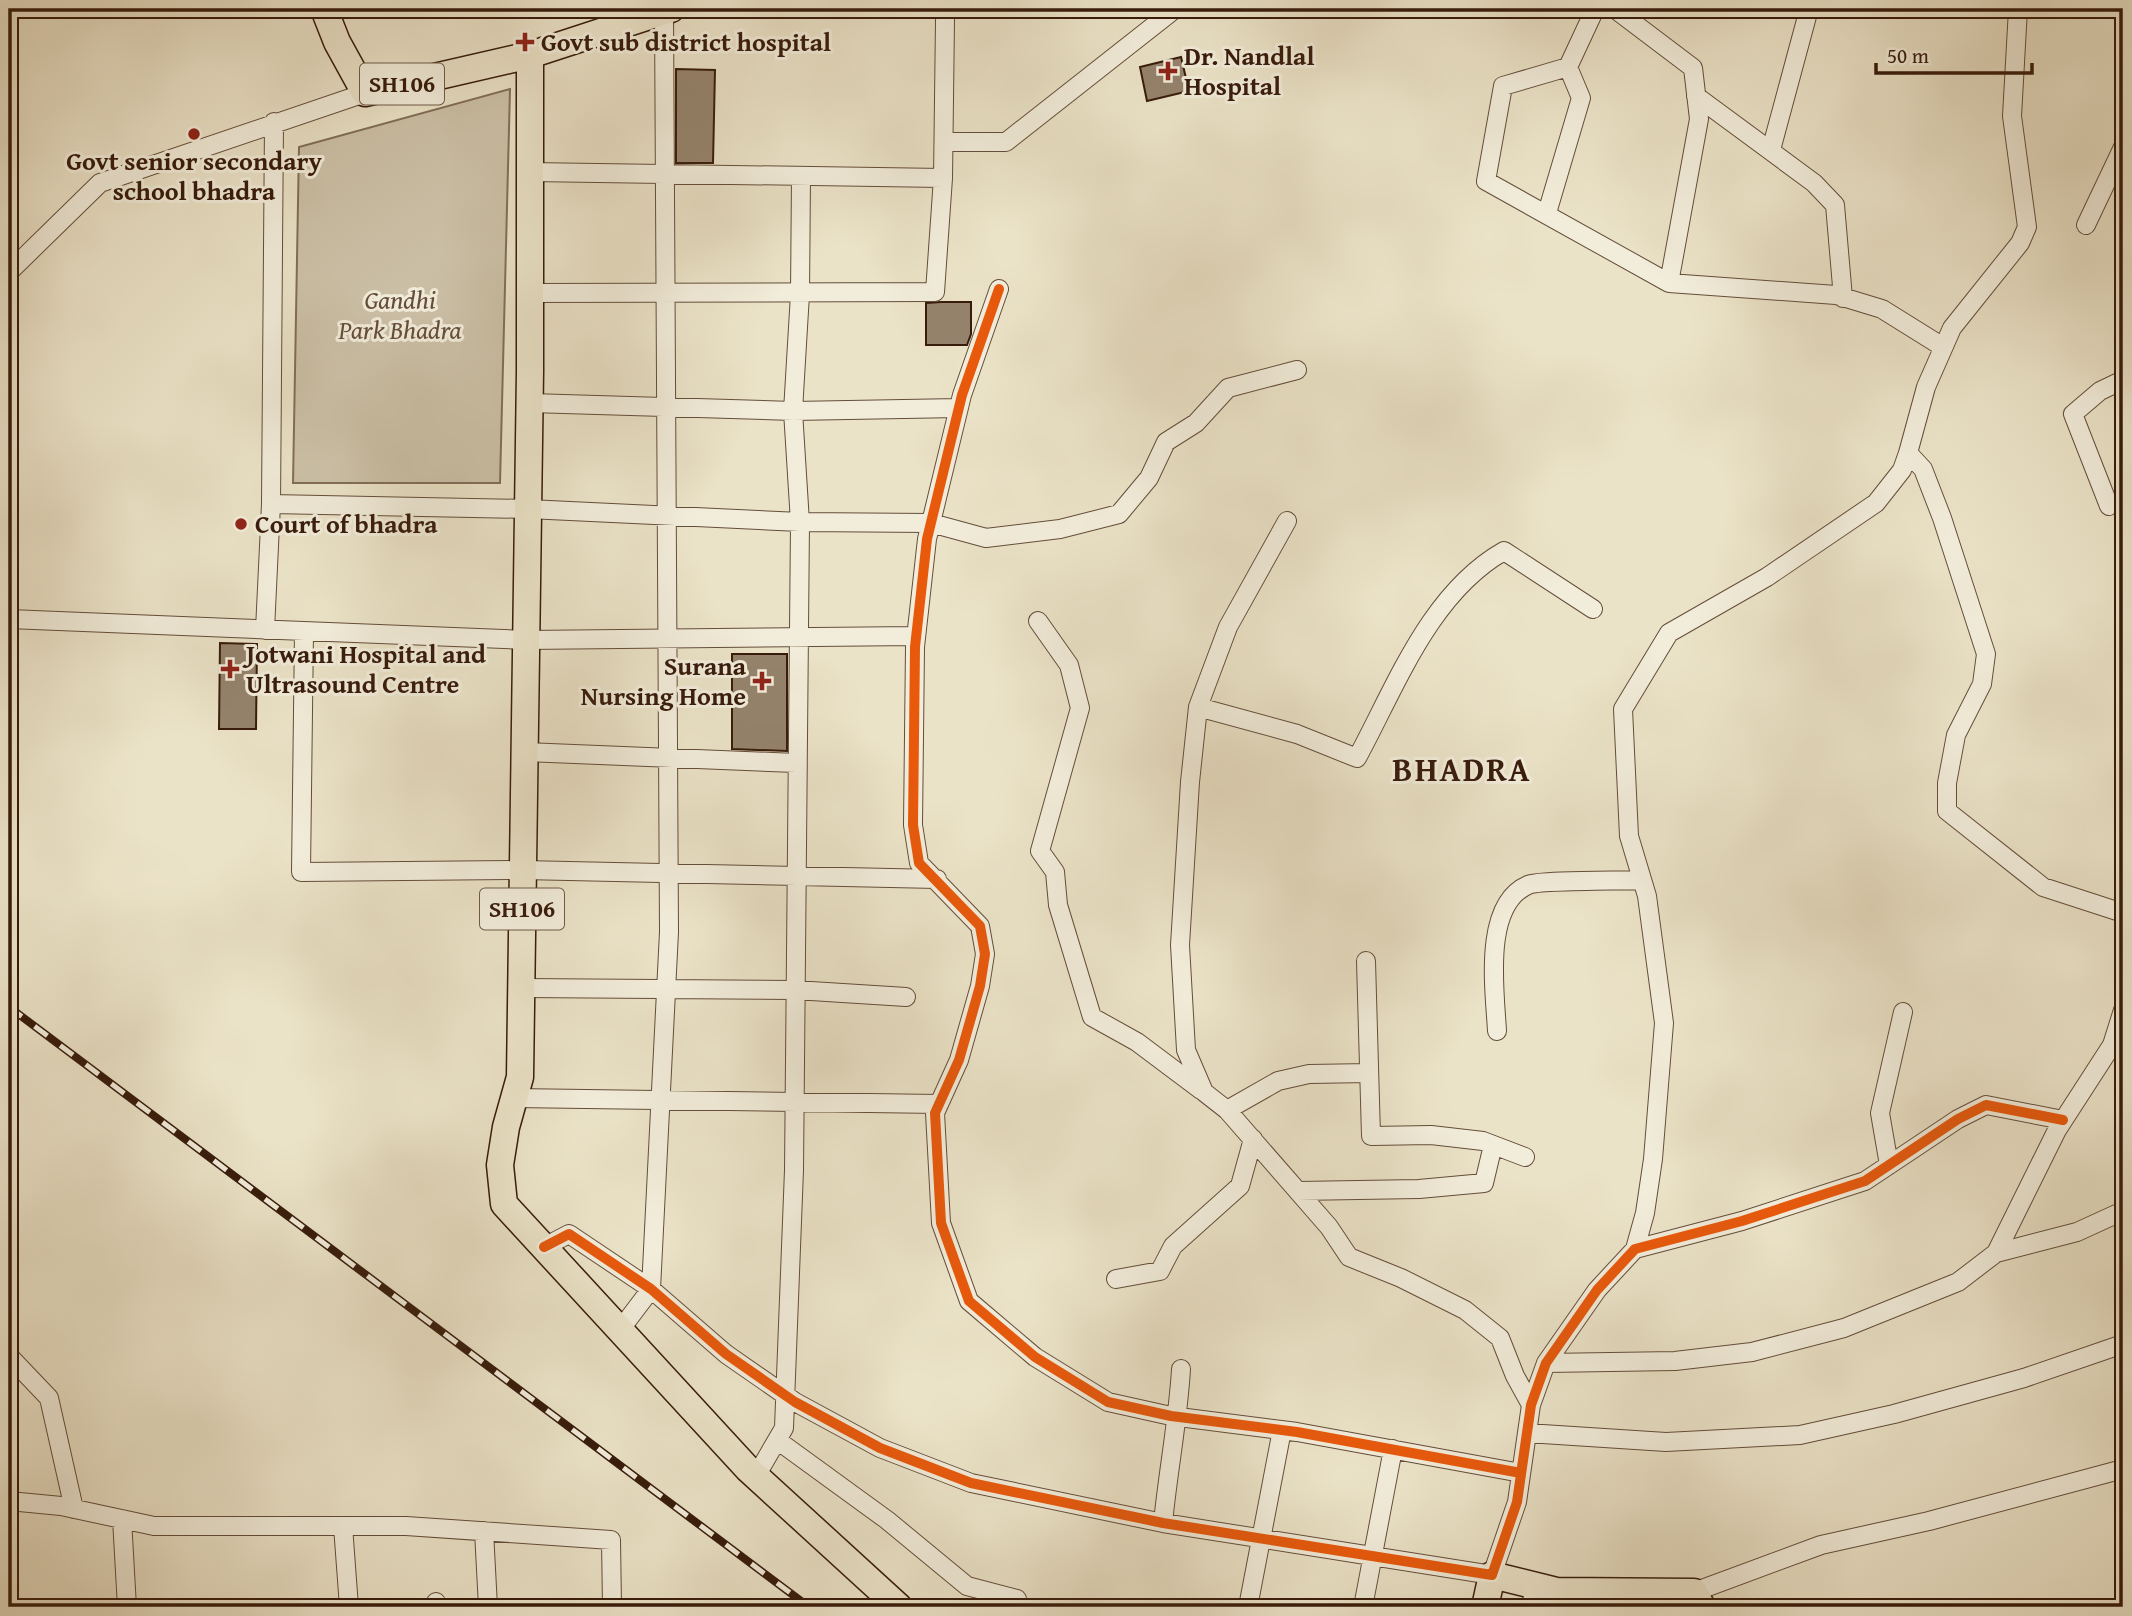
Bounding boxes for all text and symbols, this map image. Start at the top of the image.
place label: Govt sub district hospital [541,22,831,61]
marker: Govt sub district hospital [515,32,535,52]
scale bar [1876,32,2032,76]
place label: Dr. Nandlal Hospital [1184,36,1315,105]
text: 50 m [1887,40,1929,71]
marker: Dr. Nandlal Hospital [1158,61,1178,81]
road number: SH106 [360,64,444,104]
marker: Govt senior secondary school bhadra [186,126,202,142]
place label: Govt senior secondary school bhadra [66,141,322,210]
park label: Gandhi Park Bhadra [337,280,462,349]
place label: Court of bhadra [255,504,438,543]
marker: Court of bhadra [233,516,249,532]
place label: Jotwani Hospital and Ultrasound Centre [242,634,486,703]
place label: Surana Nursing Home [581,646,747,715]
marker: Jotwani Hospital and Ultrasound Centre [220,659,240,679]
marker: Surana Nursing Home [752,671,772,691]
district label: BHADRA [1392,745,1532,793]
road number: SH106 [480,888,564,930]

